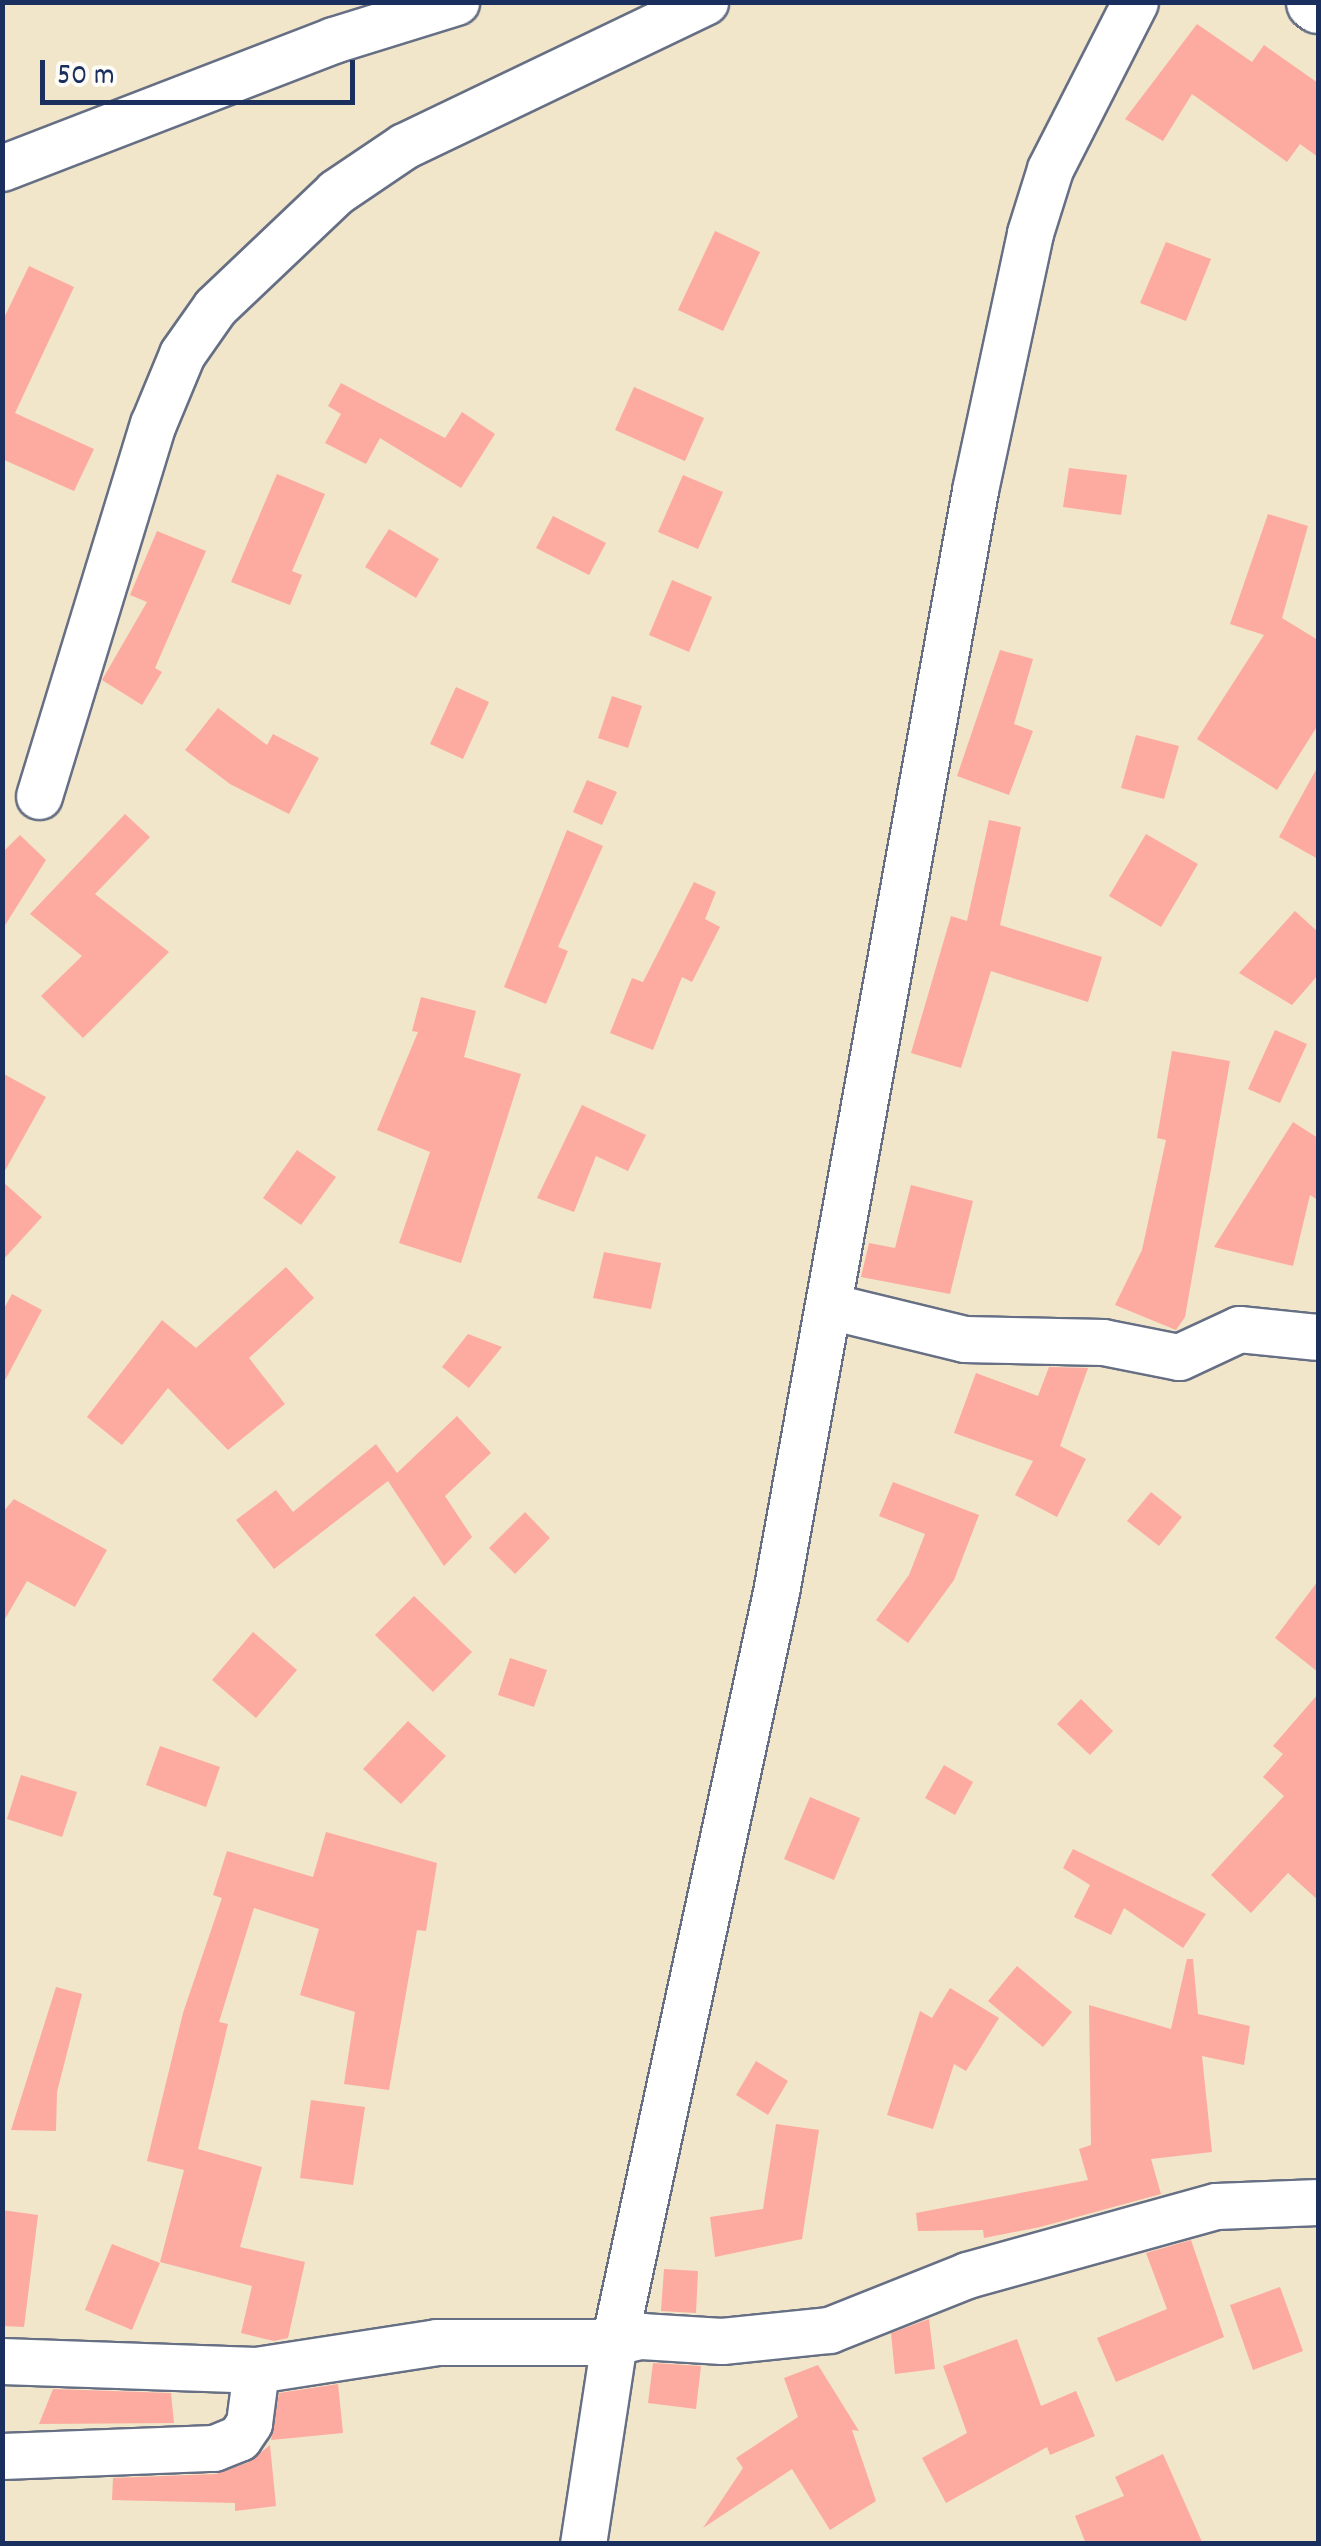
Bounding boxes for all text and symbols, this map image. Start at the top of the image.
scale bar [45,40,360,102]
text: 50 m [57,56,115,99]

